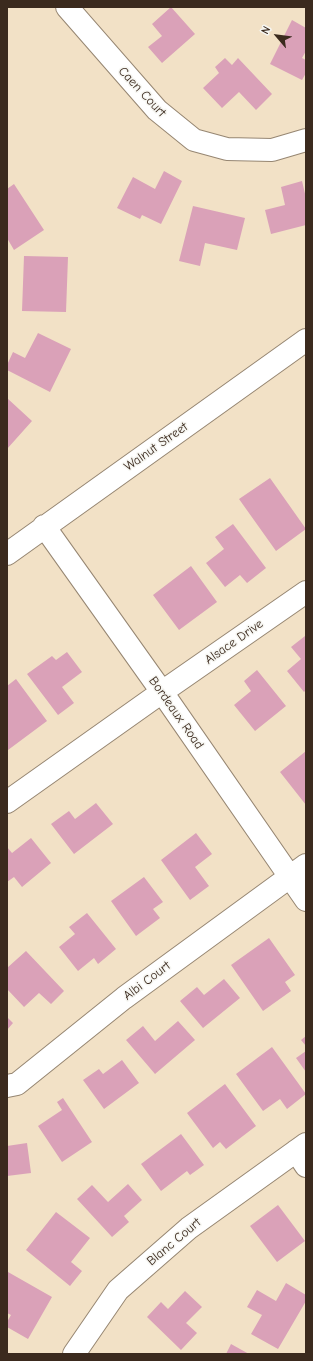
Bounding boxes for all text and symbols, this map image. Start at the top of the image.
north arrow [257,16,297,56]
text: N [259,24,273,36]
street label: Caen Court [115,64,169,120]
street label: Walnut Street [121,419,191,475]
street label: Alsace Drive [202,616,266,668]
street label: Bordeaux Road [145,674,207,752]
street label: Albi Court [120,958,174,1004]
street label: Blanc Court [144,1215,204,1269]

